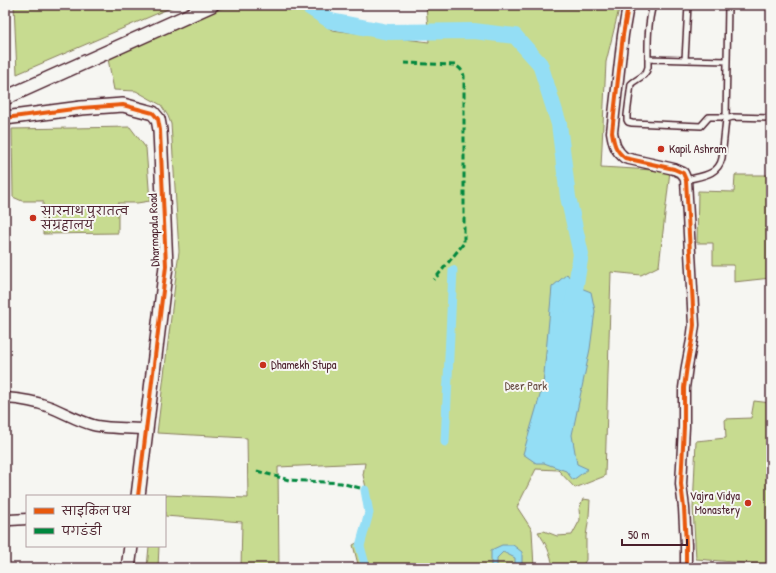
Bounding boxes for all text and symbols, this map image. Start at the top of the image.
place label: Kapil Ashram [669,140,727,157]
marker: Kapil Ashram [656,144,666,154]
street label: Dharmapala Road [144,193,163,267]
place label: सारनाथ पुरातत्व संग्रहालय [40,202,130,233]
marker: सारनाथ पुरातत्व संग्रहालय [28,213,38,223]
place label: Dhamekh Stupa [271,356,337,373]
marker: Dhamekh Stupa [258,360,268,370]
park label: Deer Park [505,377,547,394]
place label: Vajra Vidya Monastery [690,487,740,518]
legend [26,495,166,547]
marker: Vajra Vidya Monastery [743,498,753,508]
text: साइकिल पथ [61,502,132,519]
scale bar [622,521,687,547]
text: पगडंडी [61,522,103,539]
text: 50 m [628,526,649,543]

